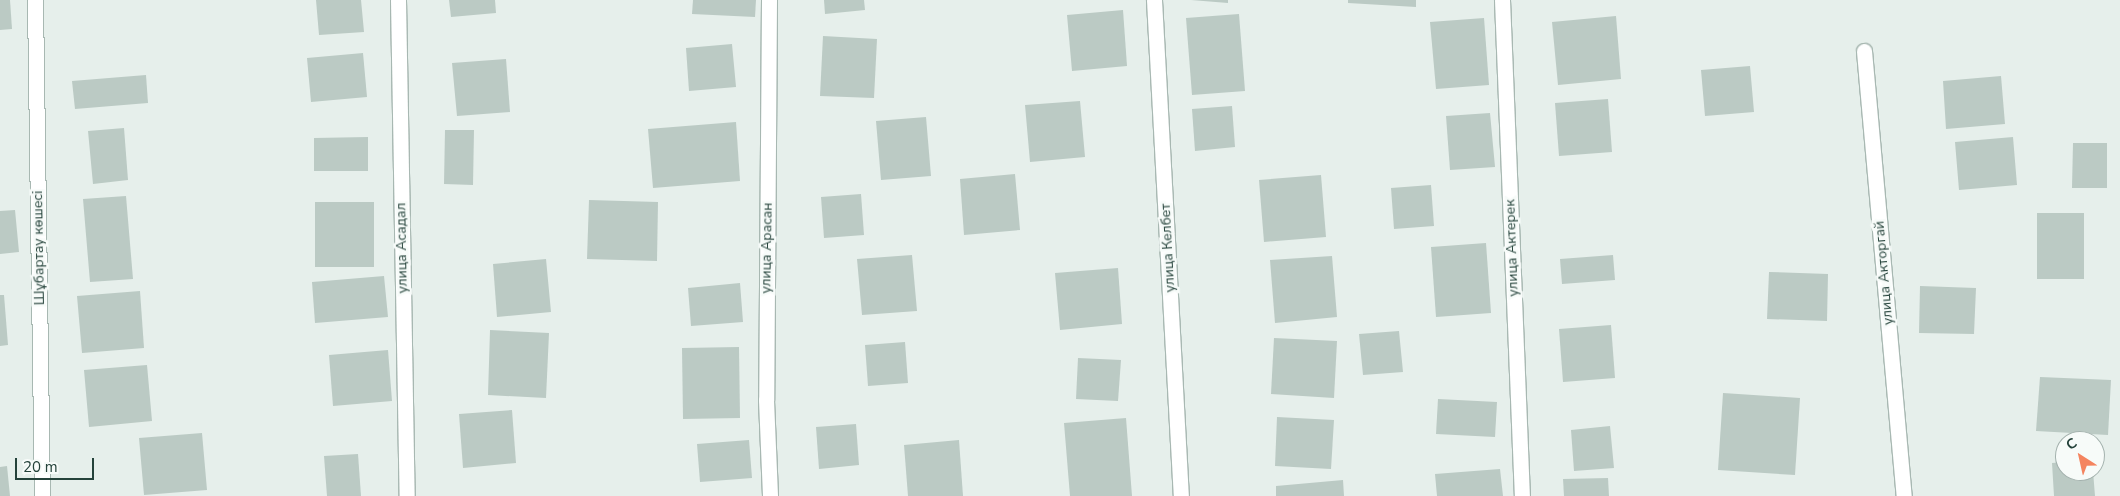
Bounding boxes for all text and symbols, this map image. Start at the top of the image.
street label: Шұбартау көшесі [30,191,48,305]
street label: улица Актерек [1502,199,1522,297]
street label: улица Асадал [393,202,411,294]
street label: улица Арасан [758,202,776,294]
street label: улица Келбет [1157,203,1179,293]
street label: улица Акторгай [1871,220,1897,326]
north arrow [2055,431,2105,481]
text: С [2062,434,2081,455]
scale bar [18,448,96,480]
text: 20 m [23,457,58,477]

